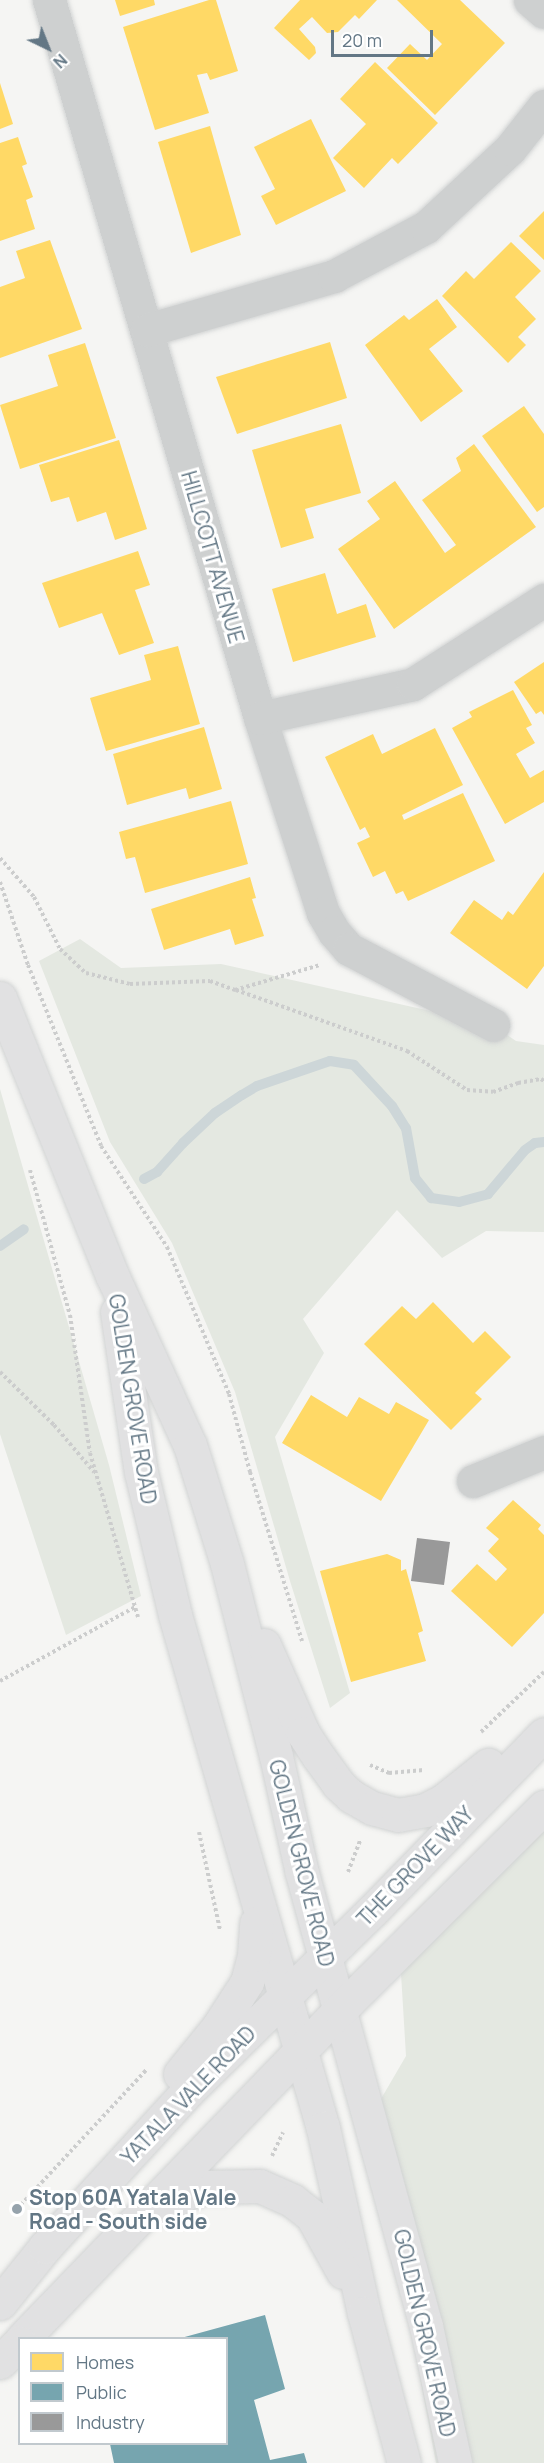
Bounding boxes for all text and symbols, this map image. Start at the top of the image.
north arrow [18,18,78,78]
scale bar [334,18,436,56]
text: 20 m [342,28,382,52]
text: N [49,49,72,73]
street label: HILLCOTT AVENUE [176,468,250,646]
street label: GOLDEN GROVE ROAD [104,1292,162,1506]
street label: GOLDEN GROVE ROAD [264,1757,340,1969]
street label: THE GROVE WAY [352,1801,478,1931]
street label: YATALA VALE ROAD [115,2021,261,2169]
place label: Stop 60A Yatala Vale Road - South side [29,2184,236,2234]
marker: Stop 60A Yatala Vale Road - South side [10,2202,24,2216]
street label: GOLDEN GROVE ROAD [389,2227,461,2439]
legend [18,2337,228,2445]
text: Homes [76,2350,134,2374]
text: Public [76,2380,127,2404]
text: Industry [76,2410,145,2434]

